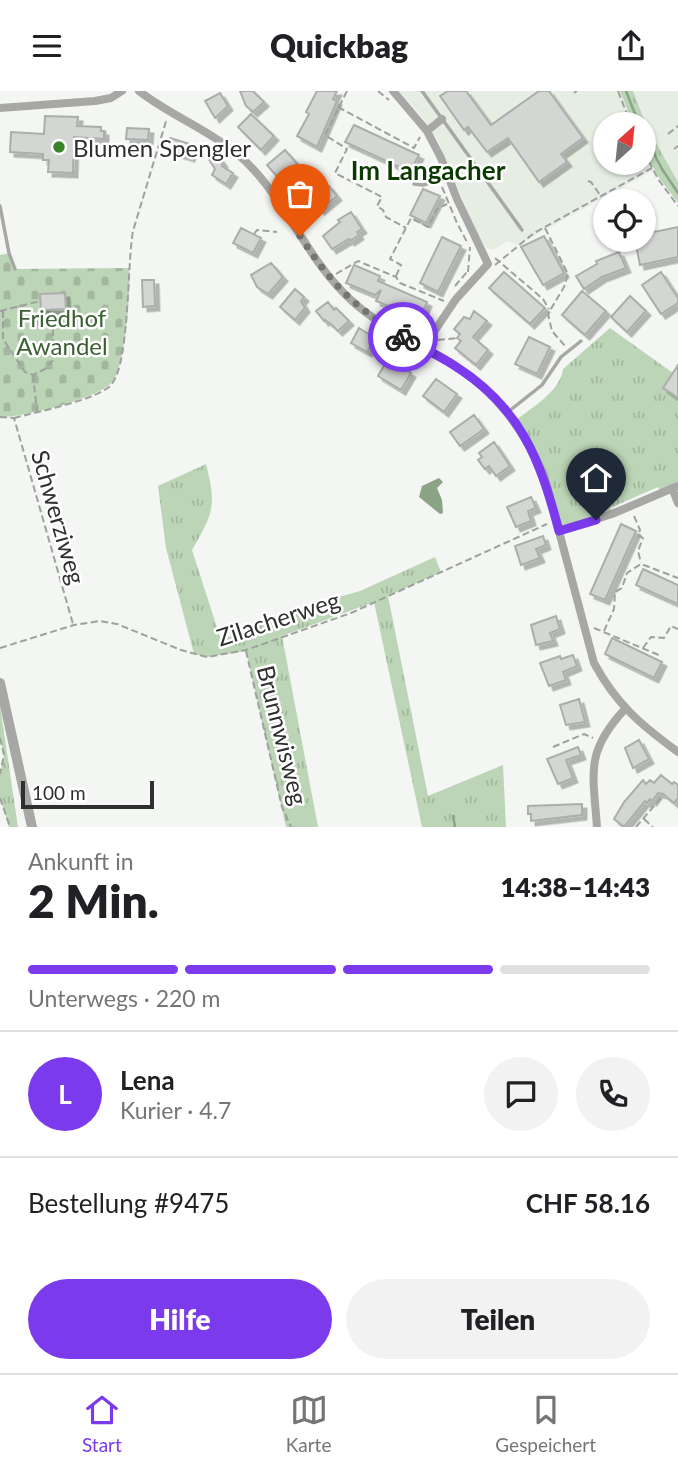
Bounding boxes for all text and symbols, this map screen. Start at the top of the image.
text: Quickbag [270,26,408,65]
icon: menu [28,27,66,65]
icon: share [612,27,650,65]
north arrow [593,112,656,175]
map controls [593,112,656,252]
place label: Blumen Spengler [73,133,251,162]
marker: Blumen Spengler [51,139,67,155]
district label: Im Langacher [351,154,506,186]
pin [270,164,330,236]
icon: bag [281,175,319,213]
button: locate [593,189,656,252]
courier [368,302,438,372]
park label: Friedhof Awandel [16,303,108,360]
icon: bike [384,318,422,356]
street label: Schwerziweg [26,447,92,587]
pin [566,448,626,520]
icon: home [577,459,615,497]
street label: Zilacherweg [213,584,343,652]
street label: Brunnwisweg [252,662,314,808]
scale bar [21,778,154,810]
text: 100 m [32,781,86,804]
text: Ankunft in [28,847,134,875]
text: 14:38–14:43 [500,871,650,903]
text: 2 Min. [28,873,159,928]
text: Unterwegs · 220 m [28,984,221,1012]
button: chat [484,1057,558,1131]
button: phone [576,1057,650,1131]
text: Lena [120,1064,175,1096]
text: L [58,1078,72,1110]
text: Kurier · 4.7 [120,1096,231,1124]
text: Bestellung #9475 [28,1187,229,1219]
text: CHF 58.16 [526,1187,650,1219]
button: Hilfe [28,1279,332,1359]
button: Teilen [346,1279,650,1359]
tab: Start [82,1391,122,1456]
tab: Karte [286,1391,331,1456]
tab: Gespeichert [495,1391,596,1456]

